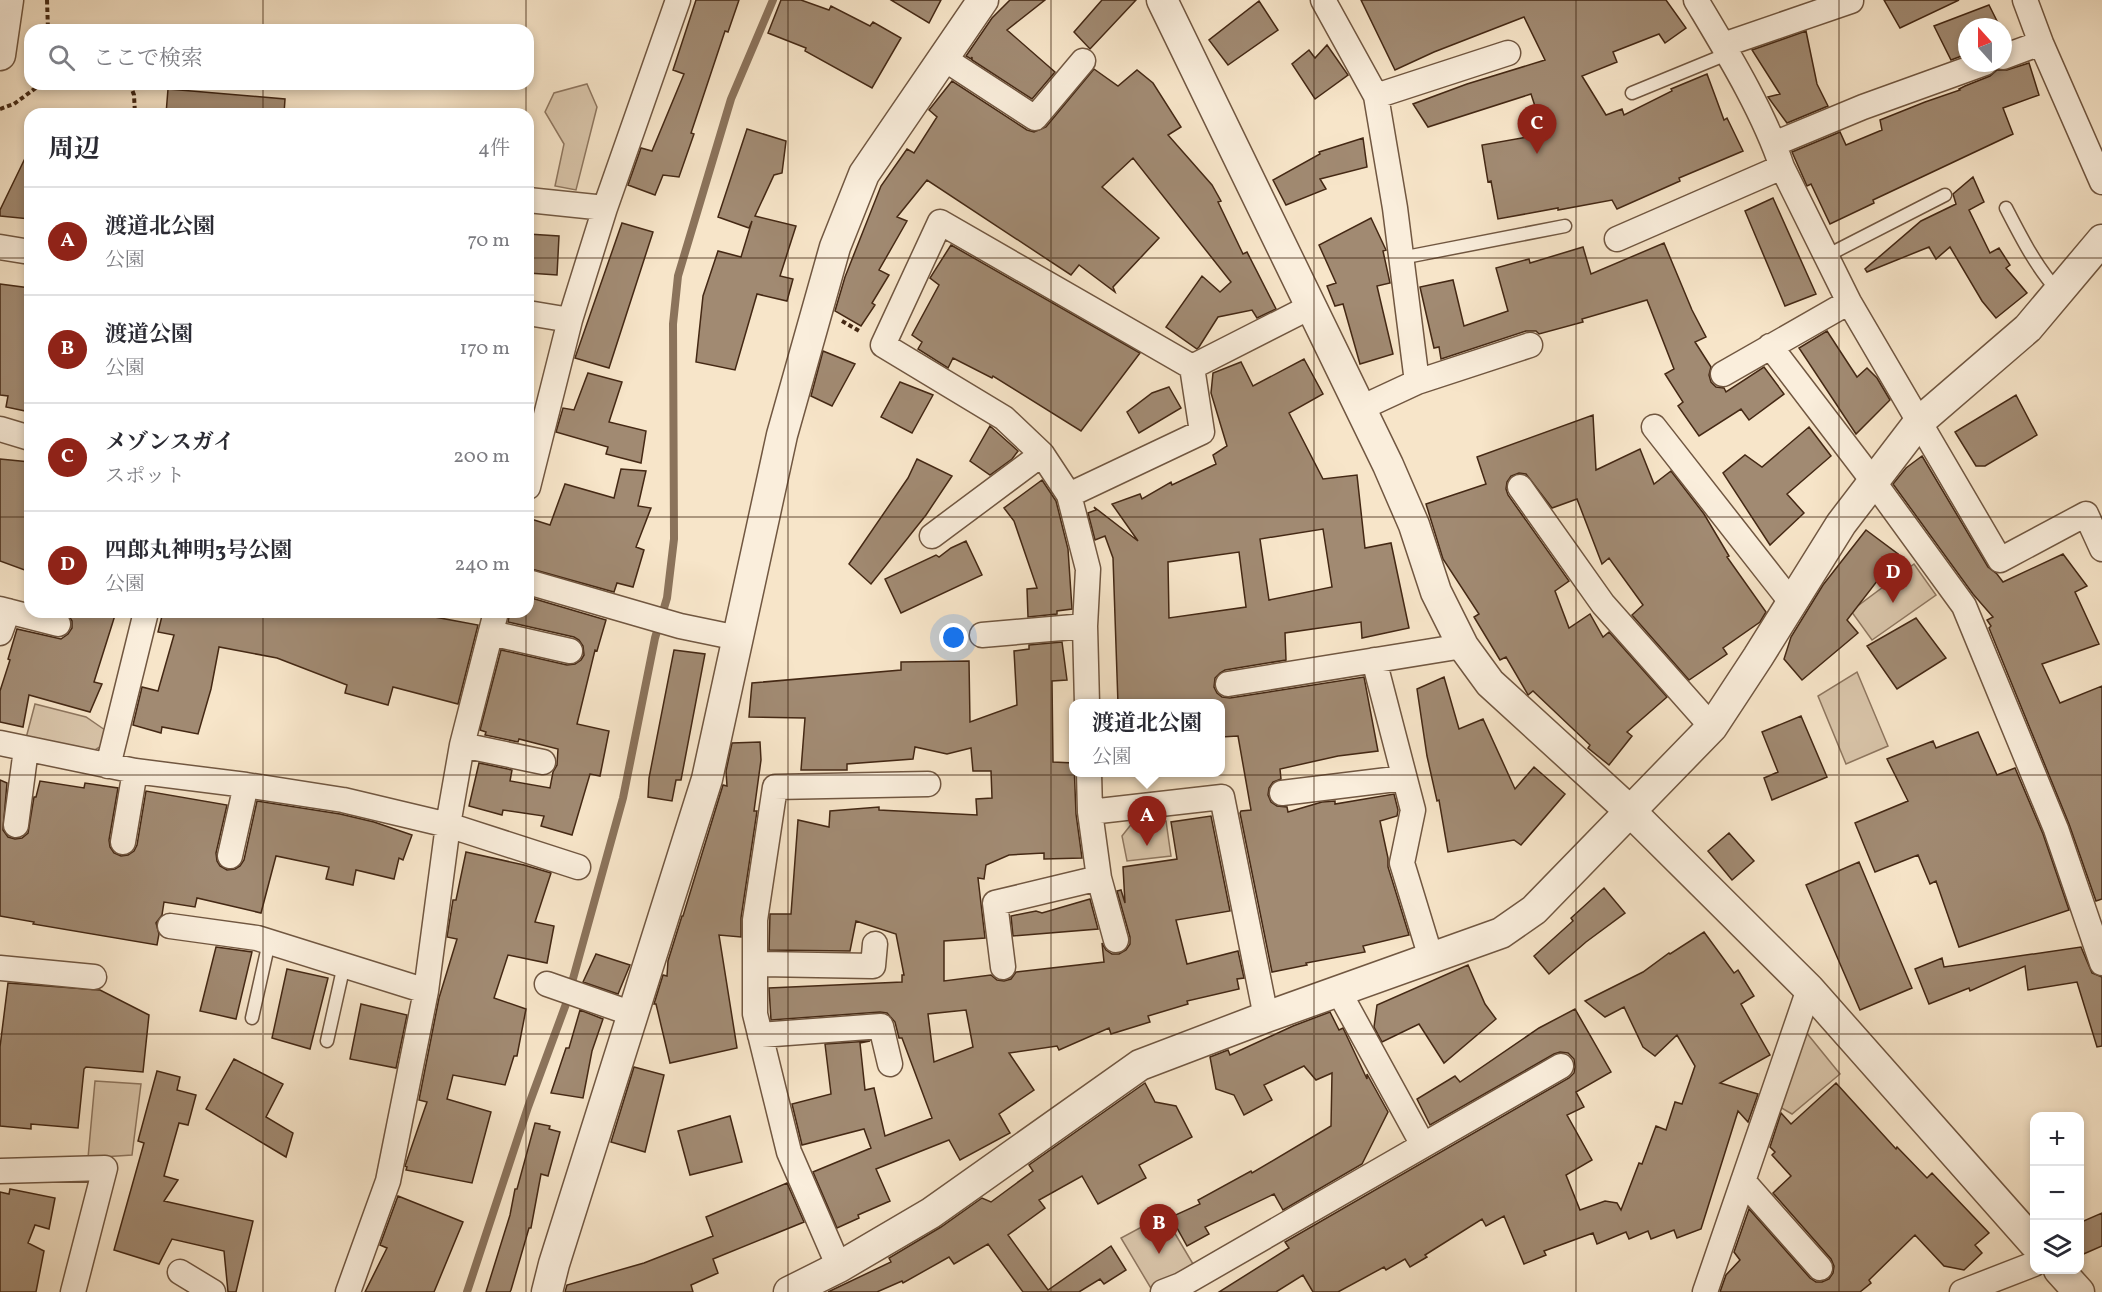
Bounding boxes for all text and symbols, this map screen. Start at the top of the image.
north arrow [1958,18,2012,72]
search box [24,24,534,90]
icon: search [45,41,78,74]
text: ここで検索 [93,44,203,75]
pin: C [1518,104,1556,154]
text: 周辺 [48,132,100,168]
text: 4件 [478,135,510,163]
text: 渡道北公園 [105,212,215,243]
text: A [60,227,75,255]
text: 70 m [467,227,510,255]
text: 公園 [105,247,145,275]
text: 渡道公園 [105,320,193,351]
text: B [61,335,74,363]
text: 170 m [460,335,510,363]
text: 公園 [105,355,145,383]
text: メゾンスガイ [105,428,235,459]
text: C [61,443,74,471]
text: 200 m [453,443,510,471]
text: スポット [105,463,185,491]
text: 四郎丸神明3号公園 [105,536,292,567]
text: D [60,551,75,579]
text: 240 m [455,551,510,579]
pin: D [1874,554,1912,603]
text: 公園 [105,571,145,599]
your location [939,623,968,652]
popup [1069,699,1225,777]
text: 渡道北公園 [1092,709,1202,740]
text: 公園 [1092,744,1132,772]
pin: A [1128,796,1166,846]
map controls [2030,1112,2084,1274]
button: + [2030,1112,2084,1166]
button: − [2030,1166,2084,1220]
pin: B [1140,1204,1178,1254]
button: layers [2030,1220,2084,1274]

